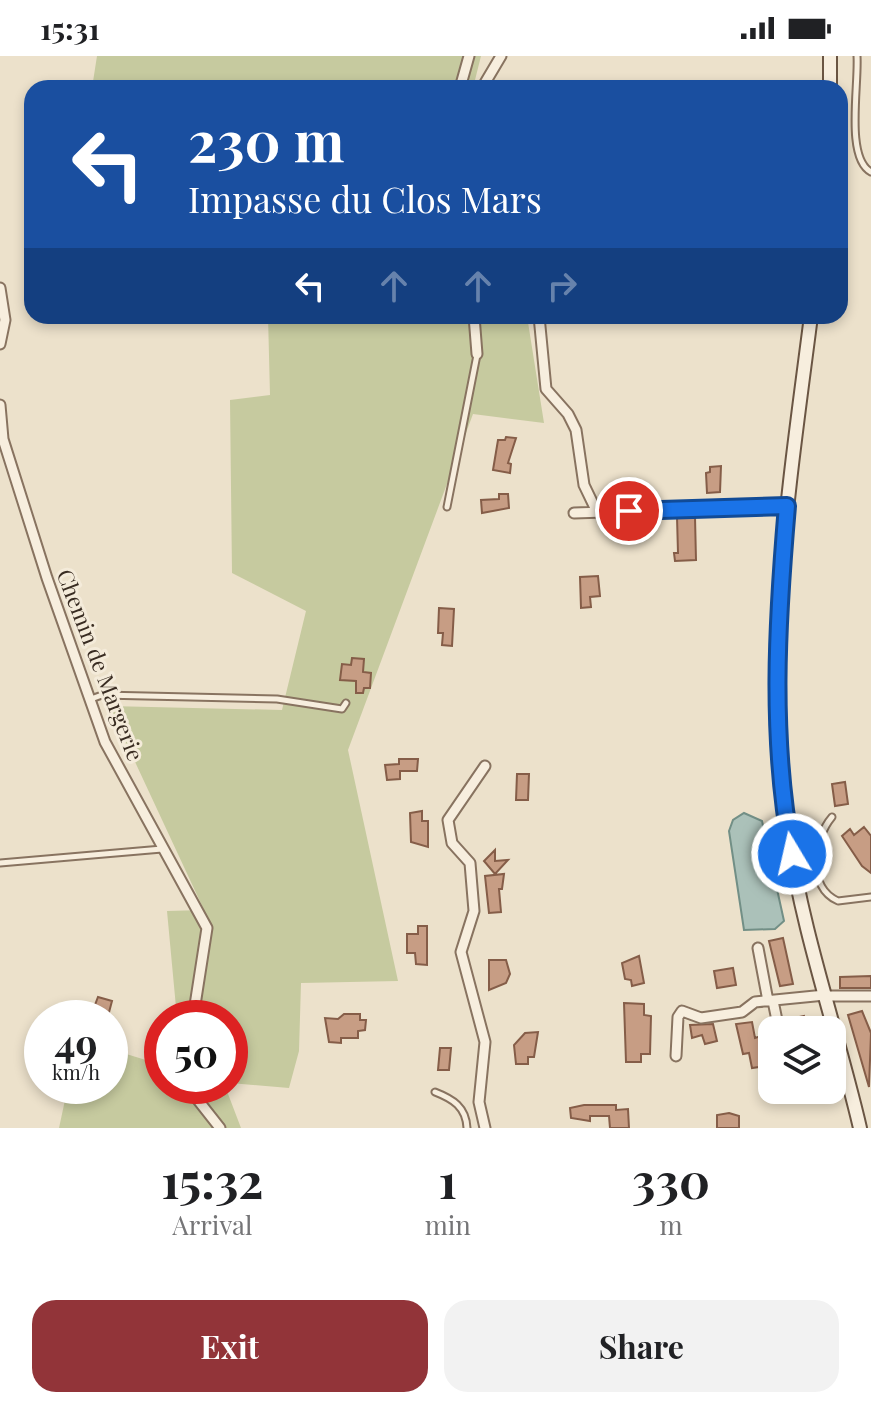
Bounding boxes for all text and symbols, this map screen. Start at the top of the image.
text: 15:31 [40,8,100,48]
text: 230 m [188,102,344,177]
icon: left [56,112,160,216]
text: Impasse du Clos Mars [188,174,542,222]
icon: left [288,264,332,308]
icon: ahead [372,264,416,308]
icon: ahead [456,264,500,308]
icon: right [540,264,584,308]
pin [595,477,663,545]
icon: arrive [607,489,651,533]
street label: Chemin de Margerie [51,565,151,765]
position arrow [750,812,834,896]
speed limit sign: 50 [144,1000,248,1104]
text: 49 [54,1015,98,1068]
map controls [758,1016,846,1104]
button: layers [758,1016,846,1104]
text: km/h [52,1058,100,1085]
text: 15:32 [161,1147,263,1211]
text: 1 [439,1147,457,1211]
text: 330 [632,1147,710,1211]
text: Arrival [172,1207,252,1242]
text: min [425,1207,471,1242]
text: m [659,1207,682,1242]
button: Exit [32,1300,428,1392]
button: Share [444,1300,839,1392]

